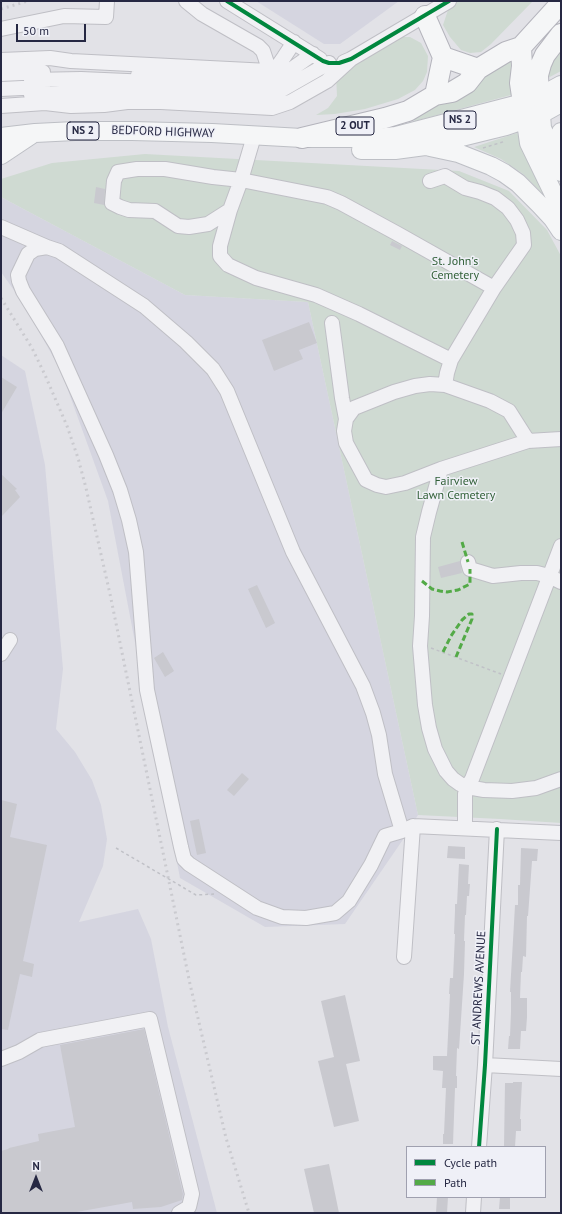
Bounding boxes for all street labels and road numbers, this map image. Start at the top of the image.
road number: NS 2 [444,111,476,129]
road number: 2 OUT [336,117,374,135]
road number: NS 2 [67,122,99,140]
street label: BEDFORD HIGHWAY [111,123,215,141]
street label: ST ANDREWS AVENUE [469,931,489,1045]

